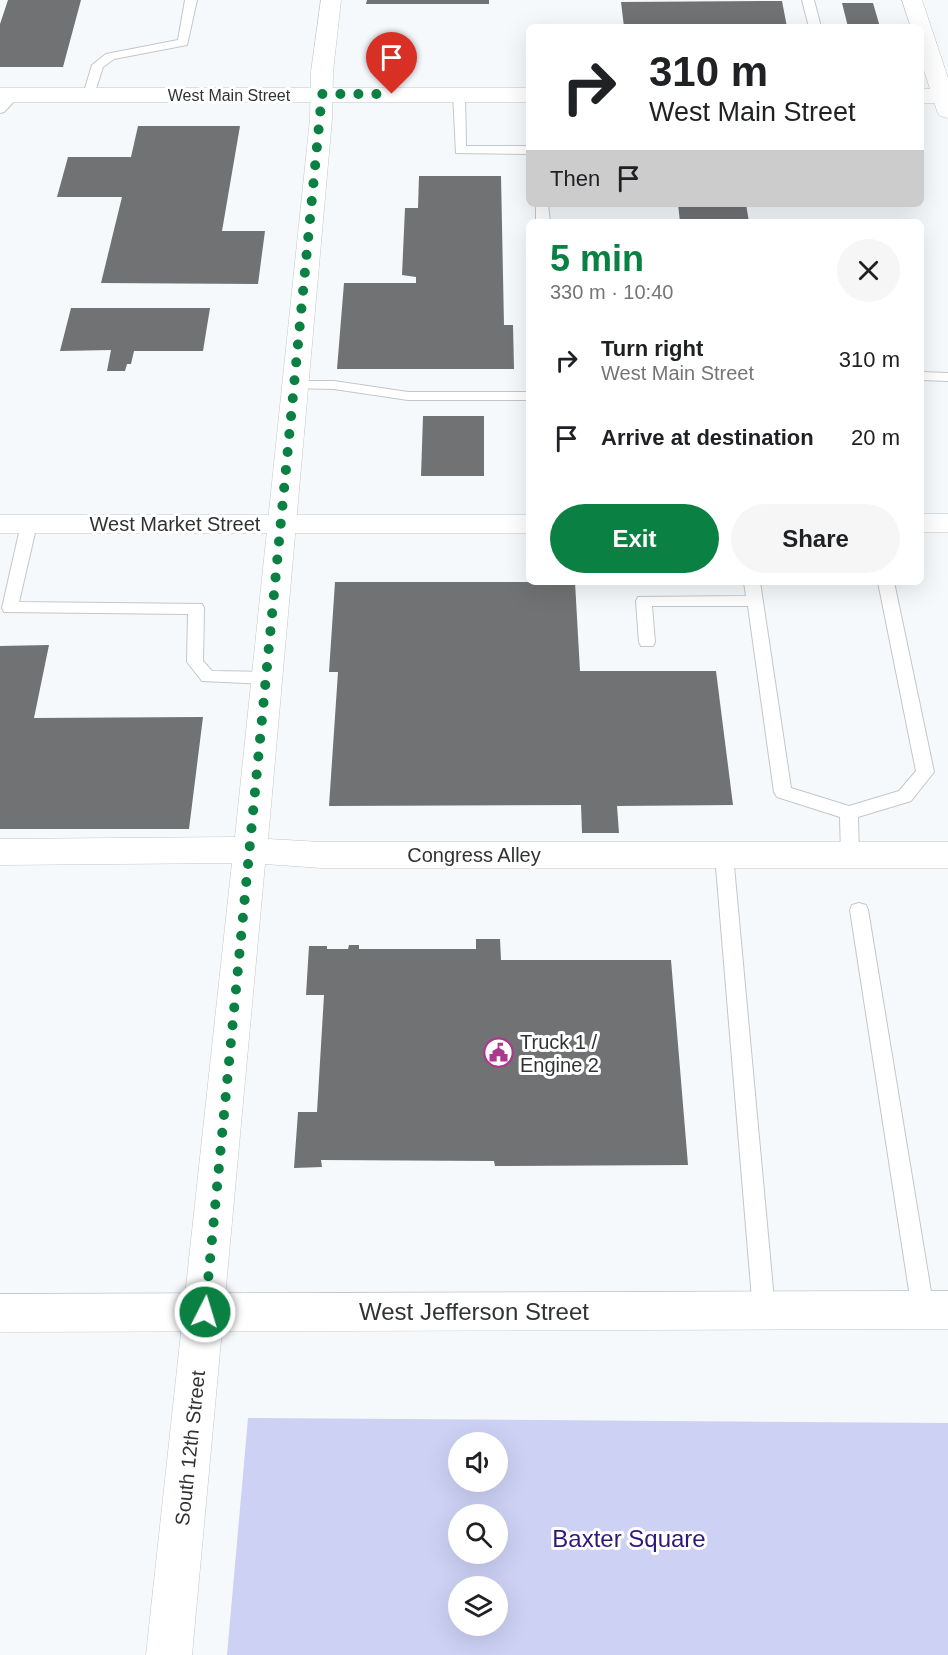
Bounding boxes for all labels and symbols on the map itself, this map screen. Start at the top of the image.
pin [366,32,417,94]
street label: West Main Street [168,87,291,104]
street label: West Market Street [90,513,261,535]
street label: Congress Alley [407,844,541,866]
place label: Truck 1 / Engine 2 [520,1031,599,1076]
public building icon: Truck 1 / Engine 2 [483,1037,515,1069]
position arrow [173,1280,237,1344]
street label: West Jefferson Street [359,1298,589,1325]
street label: South 12th Street [171,1369,209,1527]
park label: Baxter Square [552,1525,706,1552]

